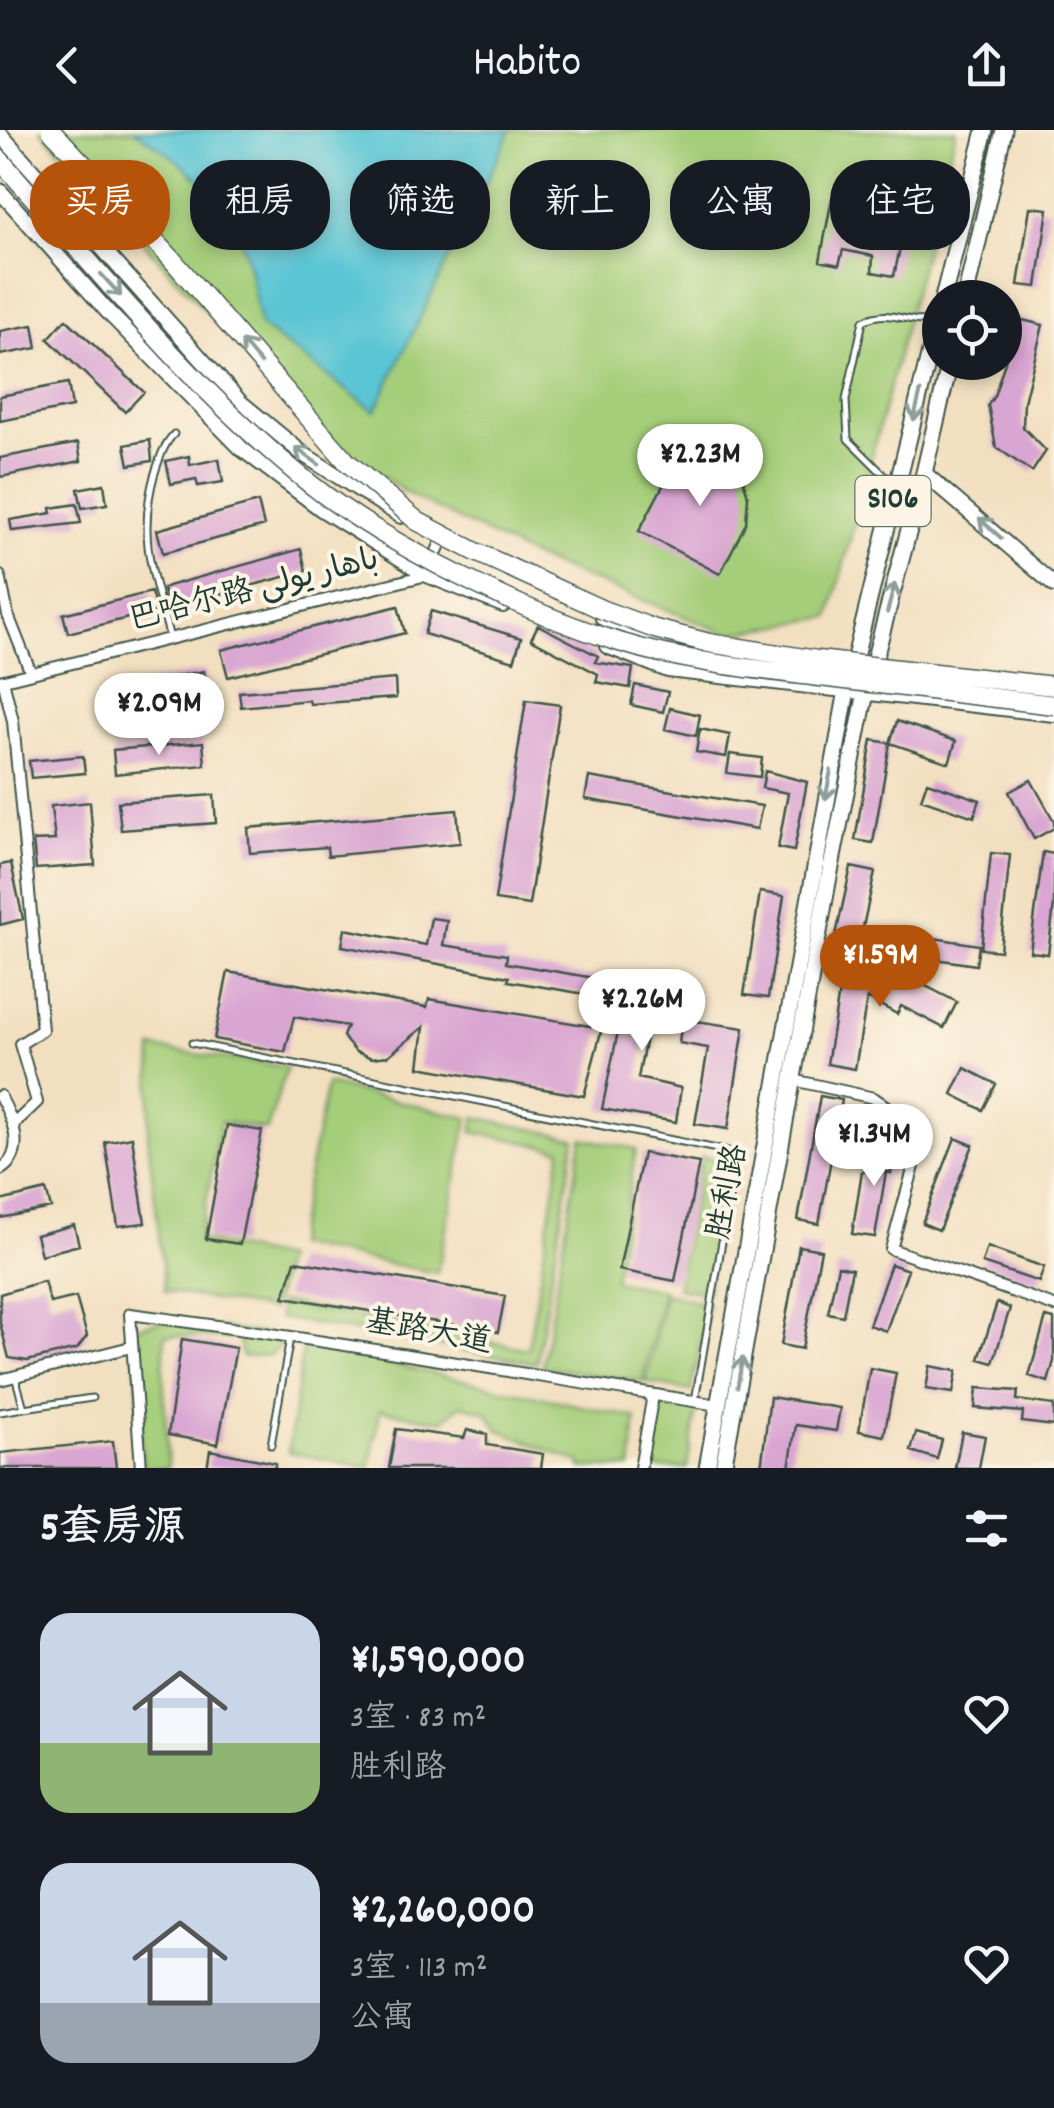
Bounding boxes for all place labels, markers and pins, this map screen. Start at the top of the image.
pin: ¥2.23M [619,424,781,509]
pin: ¥2.09M [78,673,240,758]
pin: ¥1.59M [799,925,961,1010]
pin: ¥2.26M [561,969,723,1054]
pin: ¥1.34M [793,1104,955,1189]

